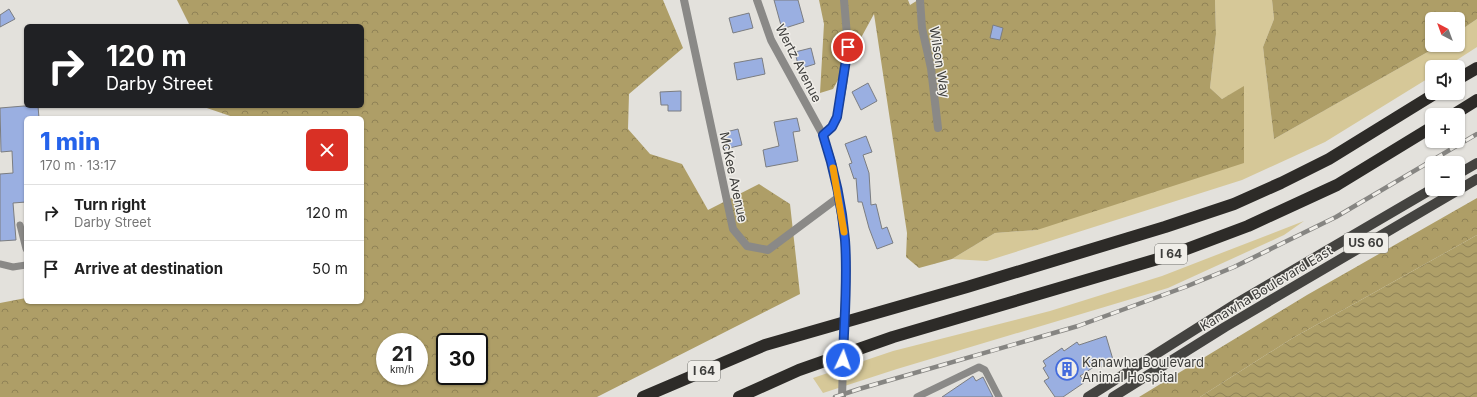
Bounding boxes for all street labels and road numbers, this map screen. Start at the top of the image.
street label: Wertz Avenue [772,21,826,105]
street label: Wilson Way [926,25,954,99]
street label: McKee Avenue [717,130,751,224]
road number: US 60 [1344,233,1388,253]
street label: Kanawha Boulevard East [1197,242,1335,334]
road number: I 64 [1155,244,1187,264]
road number: I 64 [688,361,720,381]

